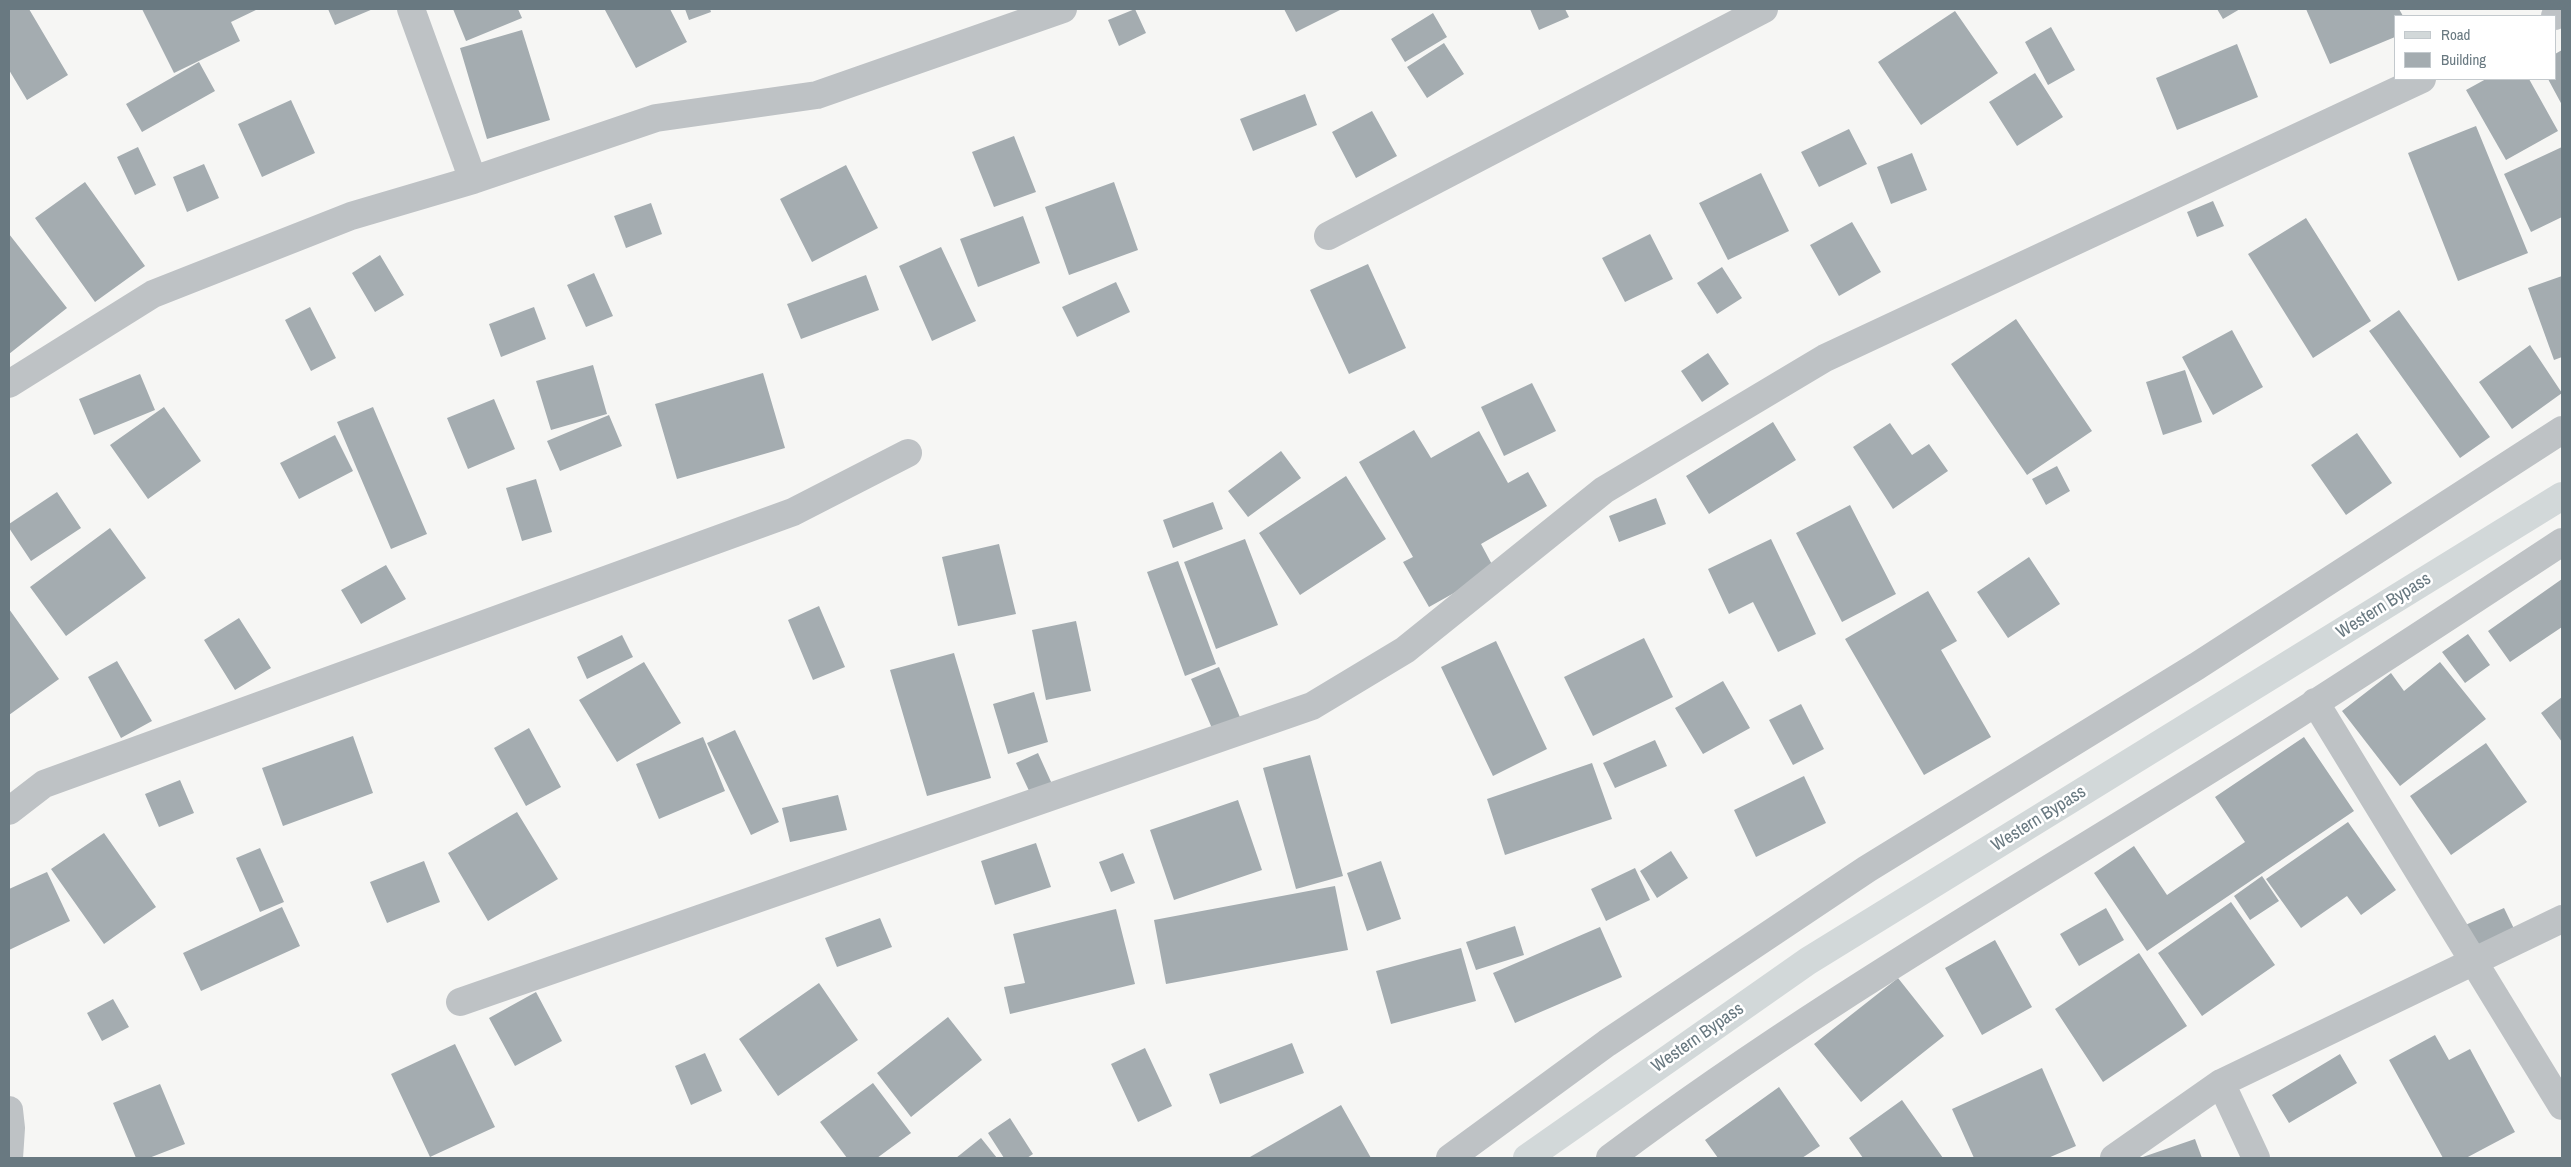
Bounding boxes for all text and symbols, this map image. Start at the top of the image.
legend [2394,15,2556,80]
text: Road [2441,24,2470,45]
text: Building [2441,49,2486,70]
street label: Western Bypass [2333,568,2435,644]
street label: Western Bypass [1988,781,2090,857]
street label: Western Bypass [1648,998,1748,1078]

